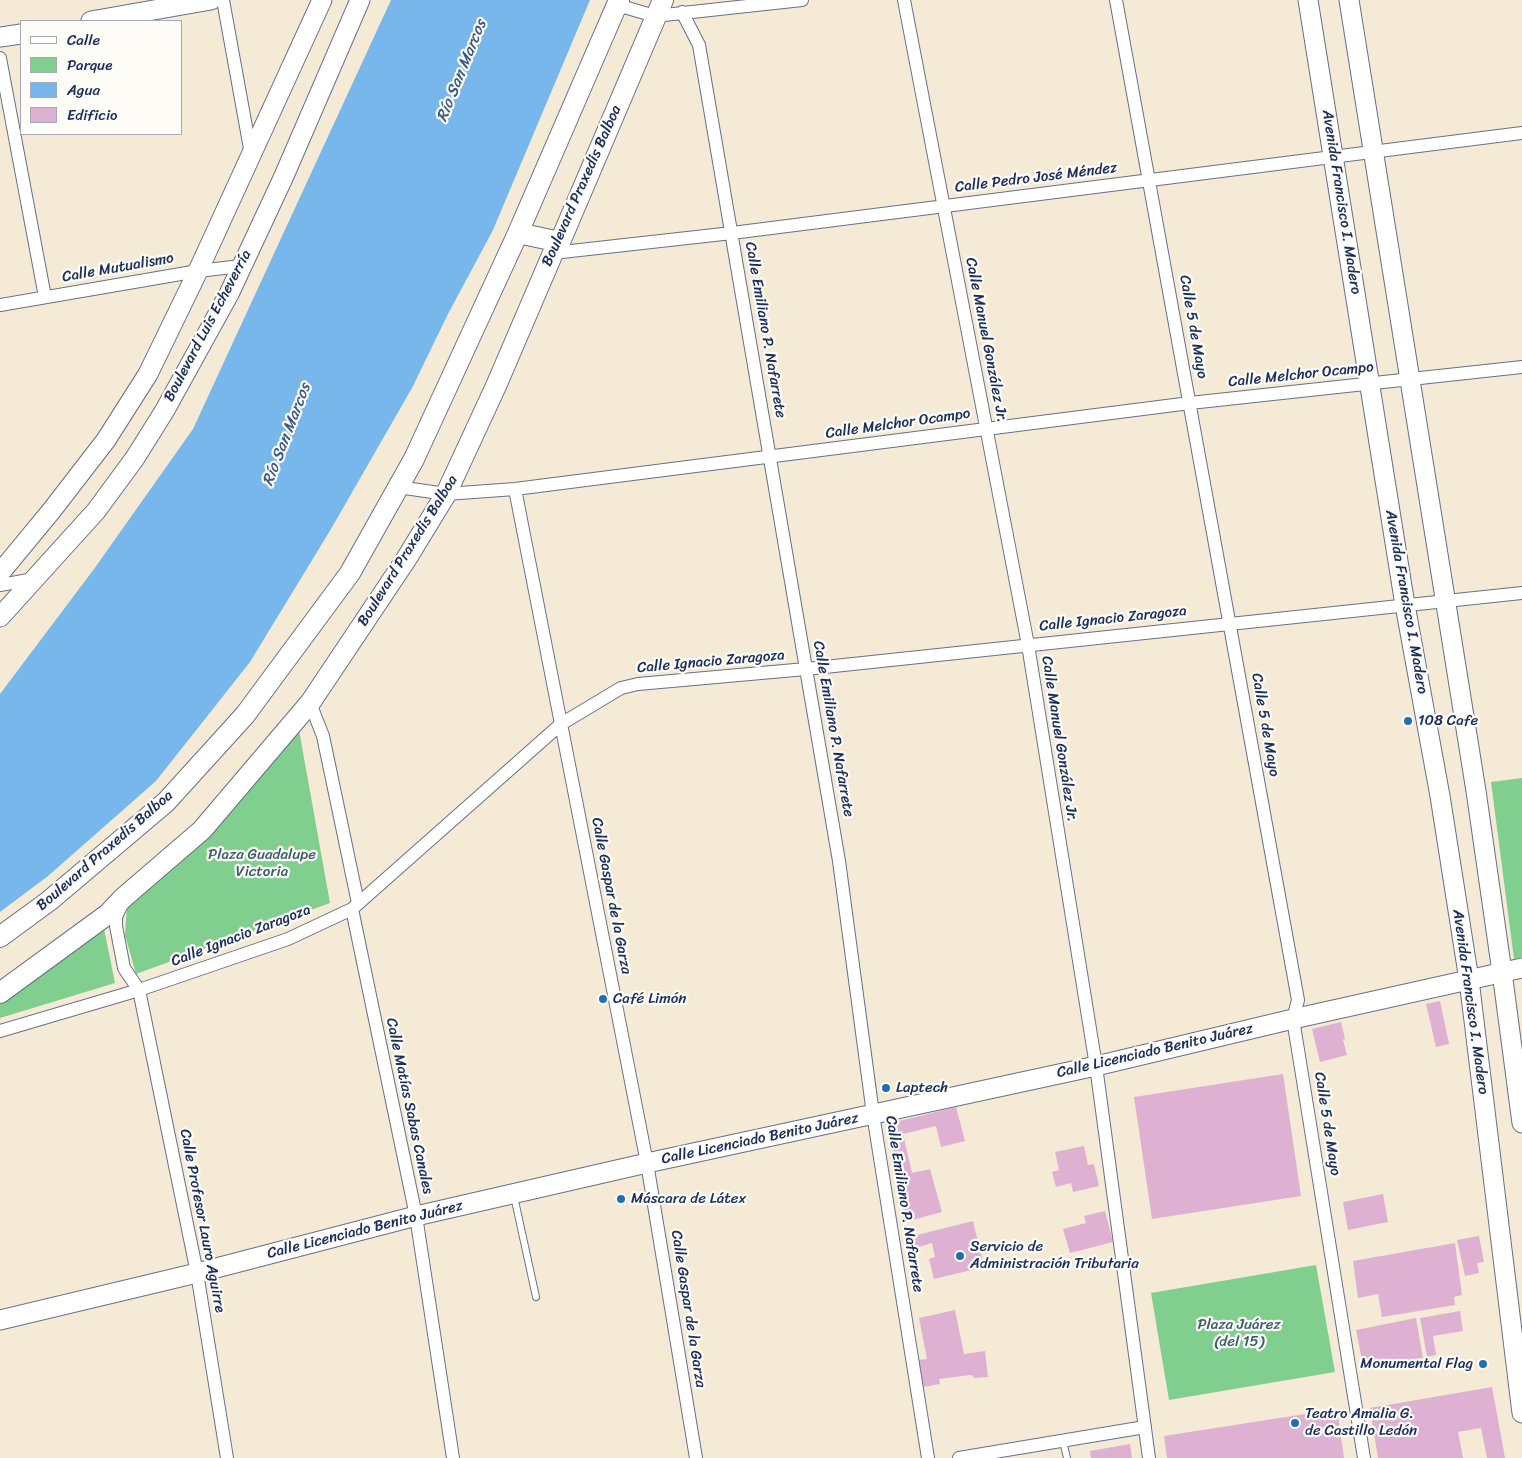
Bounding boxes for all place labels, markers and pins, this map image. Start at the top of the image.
place label: 108 Cafe [1418,712,1478,730]
marker: 108 Cafe [1402,715,1414,727]
place label: Café Limón [613,990,686,1008]
marker: Café Limón [597,993,609,1005]
place label: Laptech [896,1079,948,1097]
marker: Laptech [880,1082,892,1094]
place label: Máscara de Látex [631,1190,746,1208]
marker: Máscara de Látex [615,1193,627,1205]
place label: Servicio de Administración Tributaria [970,1238,1139,1273]
marker: Servicio de Administración Tributaria [954,1250,966,1262]
place label: Monumental Flag [1360,1355,1473,1373]
marker: Monumental Flag [1477,1358,1489,1370]
place label: Teatro Amalia G. de Castillo Ledón [1305,1405,1417,1440]
marker: Teatro Amalia G. de Castillo Ledón [1289,1417,1301,1429]

